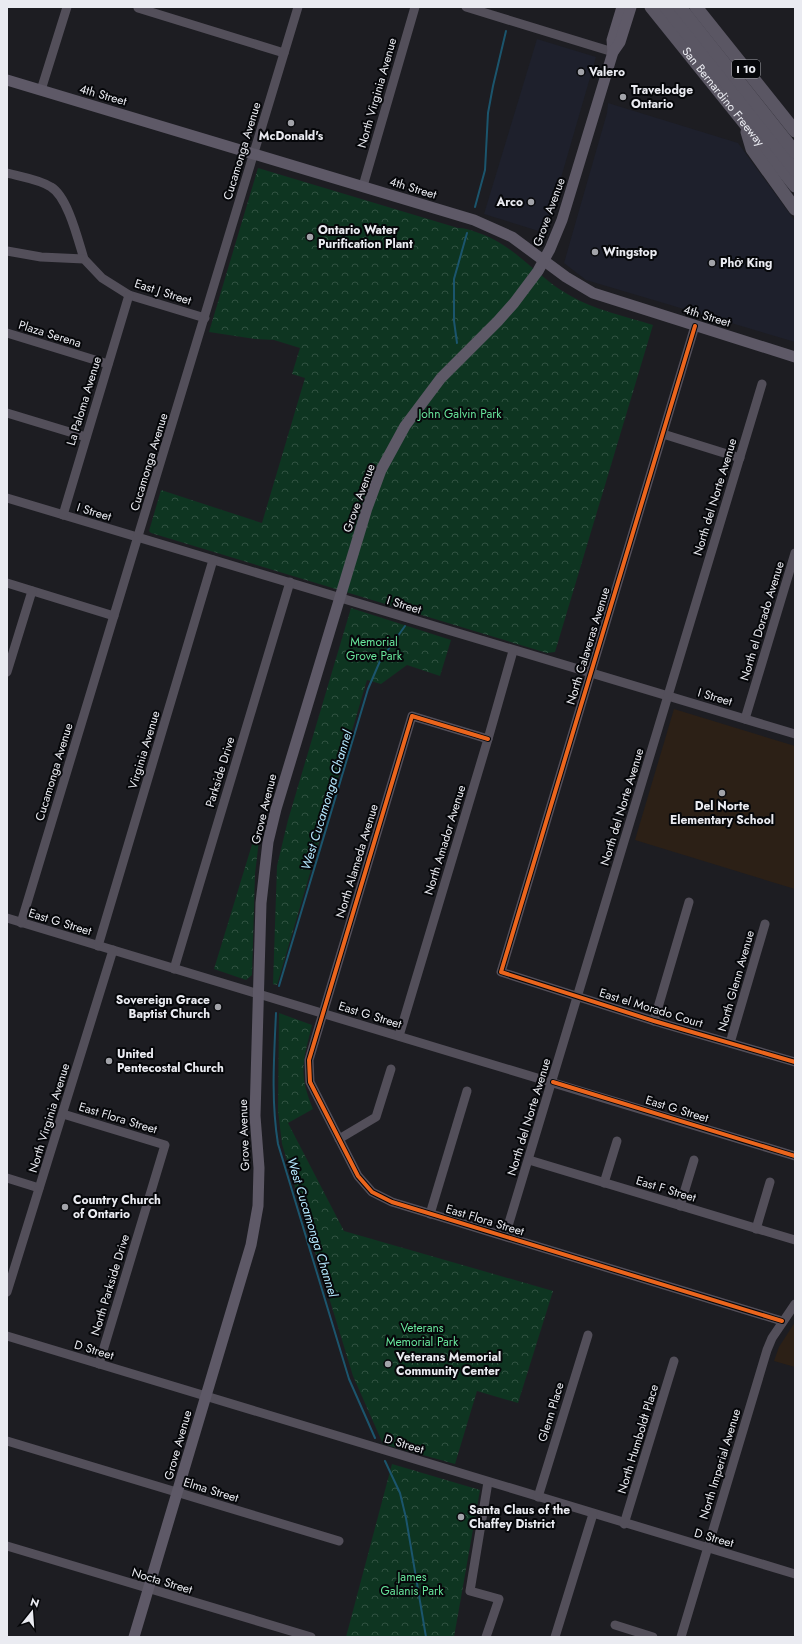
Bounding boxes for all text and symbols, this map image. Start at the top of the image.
street label: North Virginia Avenue [353,36,401,150]
street label: San Bernardino Freeway [678,43,769,151]
road number: I 10 [732,60,760,78]
place label: Valero [588,63,625,81]
marker: Valero [576,67,586,77]
street label: 4th Street [77,80,129,110]
place label: Travelodge Ontario [631,81,693,113]
marker: Travelodge Ontario [618,92,628,102]
street label: Cucamonga Avenue [219,100,265,202]
marker: McDonald's [286,118,296,128]
place label: McDonald's [259,127,324,145]
street label: 4th Street [387,172,439,204]
street label: Grove Avenue [528,175,570,249]
place label: Arco [495,193,523,211]
marker: Arco [526,197,536,207]
place label: Ontario Water Purification Plant [318,221,413,253]
marker: Ontario Water Purification Plant [305,232,315,242]
place label: Wingstop [603,243,658,261]
marker: Wingstop [590,247,600,257]
place label: Phở King [720,254,772,272]
marker: Phở King [707,258,717,268]
street label: East J Street [132,274,194,310]
street label: 4th Street [681,300,733,332]
street label: Plaza Serena [16,316,84,352]
street label: La Paloma Avenue [62,354,106,448]
park label: John Galvin Park [416,405,502,423]
street label: Cucamonga Avenue [126,411,172,513]
street label: North del Norte Avenue [689,436,741,558]
street label: Grove Avenue [338,461,380,535]
street label: I Street [75,498,114,526]
street label: North el Dorado Avenue [735,559,789,683]
street label: North Calaveras Avenue [562,585,614,707]
street label: I Street [385,591,424,619]
park label: Memorial Grove Park [346,633,403,665]
street label: I Street [696,683,734,711]
street label: Virginia Avenue [124,709,164,791]
street label: Cucamonga Avenue [31,721,77,823]
water label: West Cucamonga Channel [296,727,357,872]
street label: Parkside Drive [201,735,239,809]
street label: North del Norte Avenue [596,746,648,868]
street label: Grove Avenue [247,772,281,846]
street label: North Amador Avenue [420,783,470,897]
marker: Del Norte Elementary School [717,788,727,798]
place label: Del Norte Elementary School [670,797,774,829]
street label: North Alameda Avenue [331,802,383,920]
street label: East G Street [26,904,94,940]
street label: North Glenn Avenue [713,928,759,1034]
street label: East el Morado Court [597,984,705,1032]
place label: Sovereign Grace Baptist Church [116,991,210,1023]
street label: East G Street [336,997,404,1033]
marker: Sovereign Grace Baptist Church [213,1002,223,1012]
place label: United Pentecostal Church [117,1045,224,1077]
marker: United Pentecostal Church [104,1056,114,1066]
street label: North del Norte Avenue [503,1056,555,1178]
street label: North Virginia Avenue [24,1061,74,1175]
street label: East G Street [643,1091,711,1127]
street label: East Flora Street [77,1098,160,1138]
street label: Grove Avenue [234,1099,254,1171]
water label: West Cucamonga Channel [282,1155,343,1300]
street label: East F Street [634,1171,698,1207]
place label: Country Church of Ontario [73,1191,161,1223]
street label: East Flora Street [444,1200,527,1240]
marker: Country Church of Ontario [60,1202,70,1212]
street label: North Parkside Drive [86,1232,134,1338]
park label: Veterans Memorial Park [386,1319,459,1351]
street label: D Street [72,1335,116,1365]
place label: Veterans Memorial Community Center [395,1348,501,1380]
marker: Veterans Memorial Community Center [383,1359,393,1369]
street label: Glenn Place [533,1380,569,1444]
street label: North Humboldt Place [613,1382,663,1496]
street label: North Imperial Avenue [695,1406,745,1522]
street label: Grove Avenue [159,1408,197,1482]
street label: D Street [382,1429,426,1459]
street label: Elma Street [181,1473,241,1507]
place label: Santa Claus of the Chaffey District [469,1501,570,1533]
marker: Santa Claus of the Chaffey District [456,1512,466,1522]
street label: D Street [692,1524,736,1552]
street label: Nocta Street [129,1563,195,1599]
park label: James Galanis Park [381,1568,444,1600]
north arrow [12,1592,52,1632]
text: N [28,1594,41,1611]

